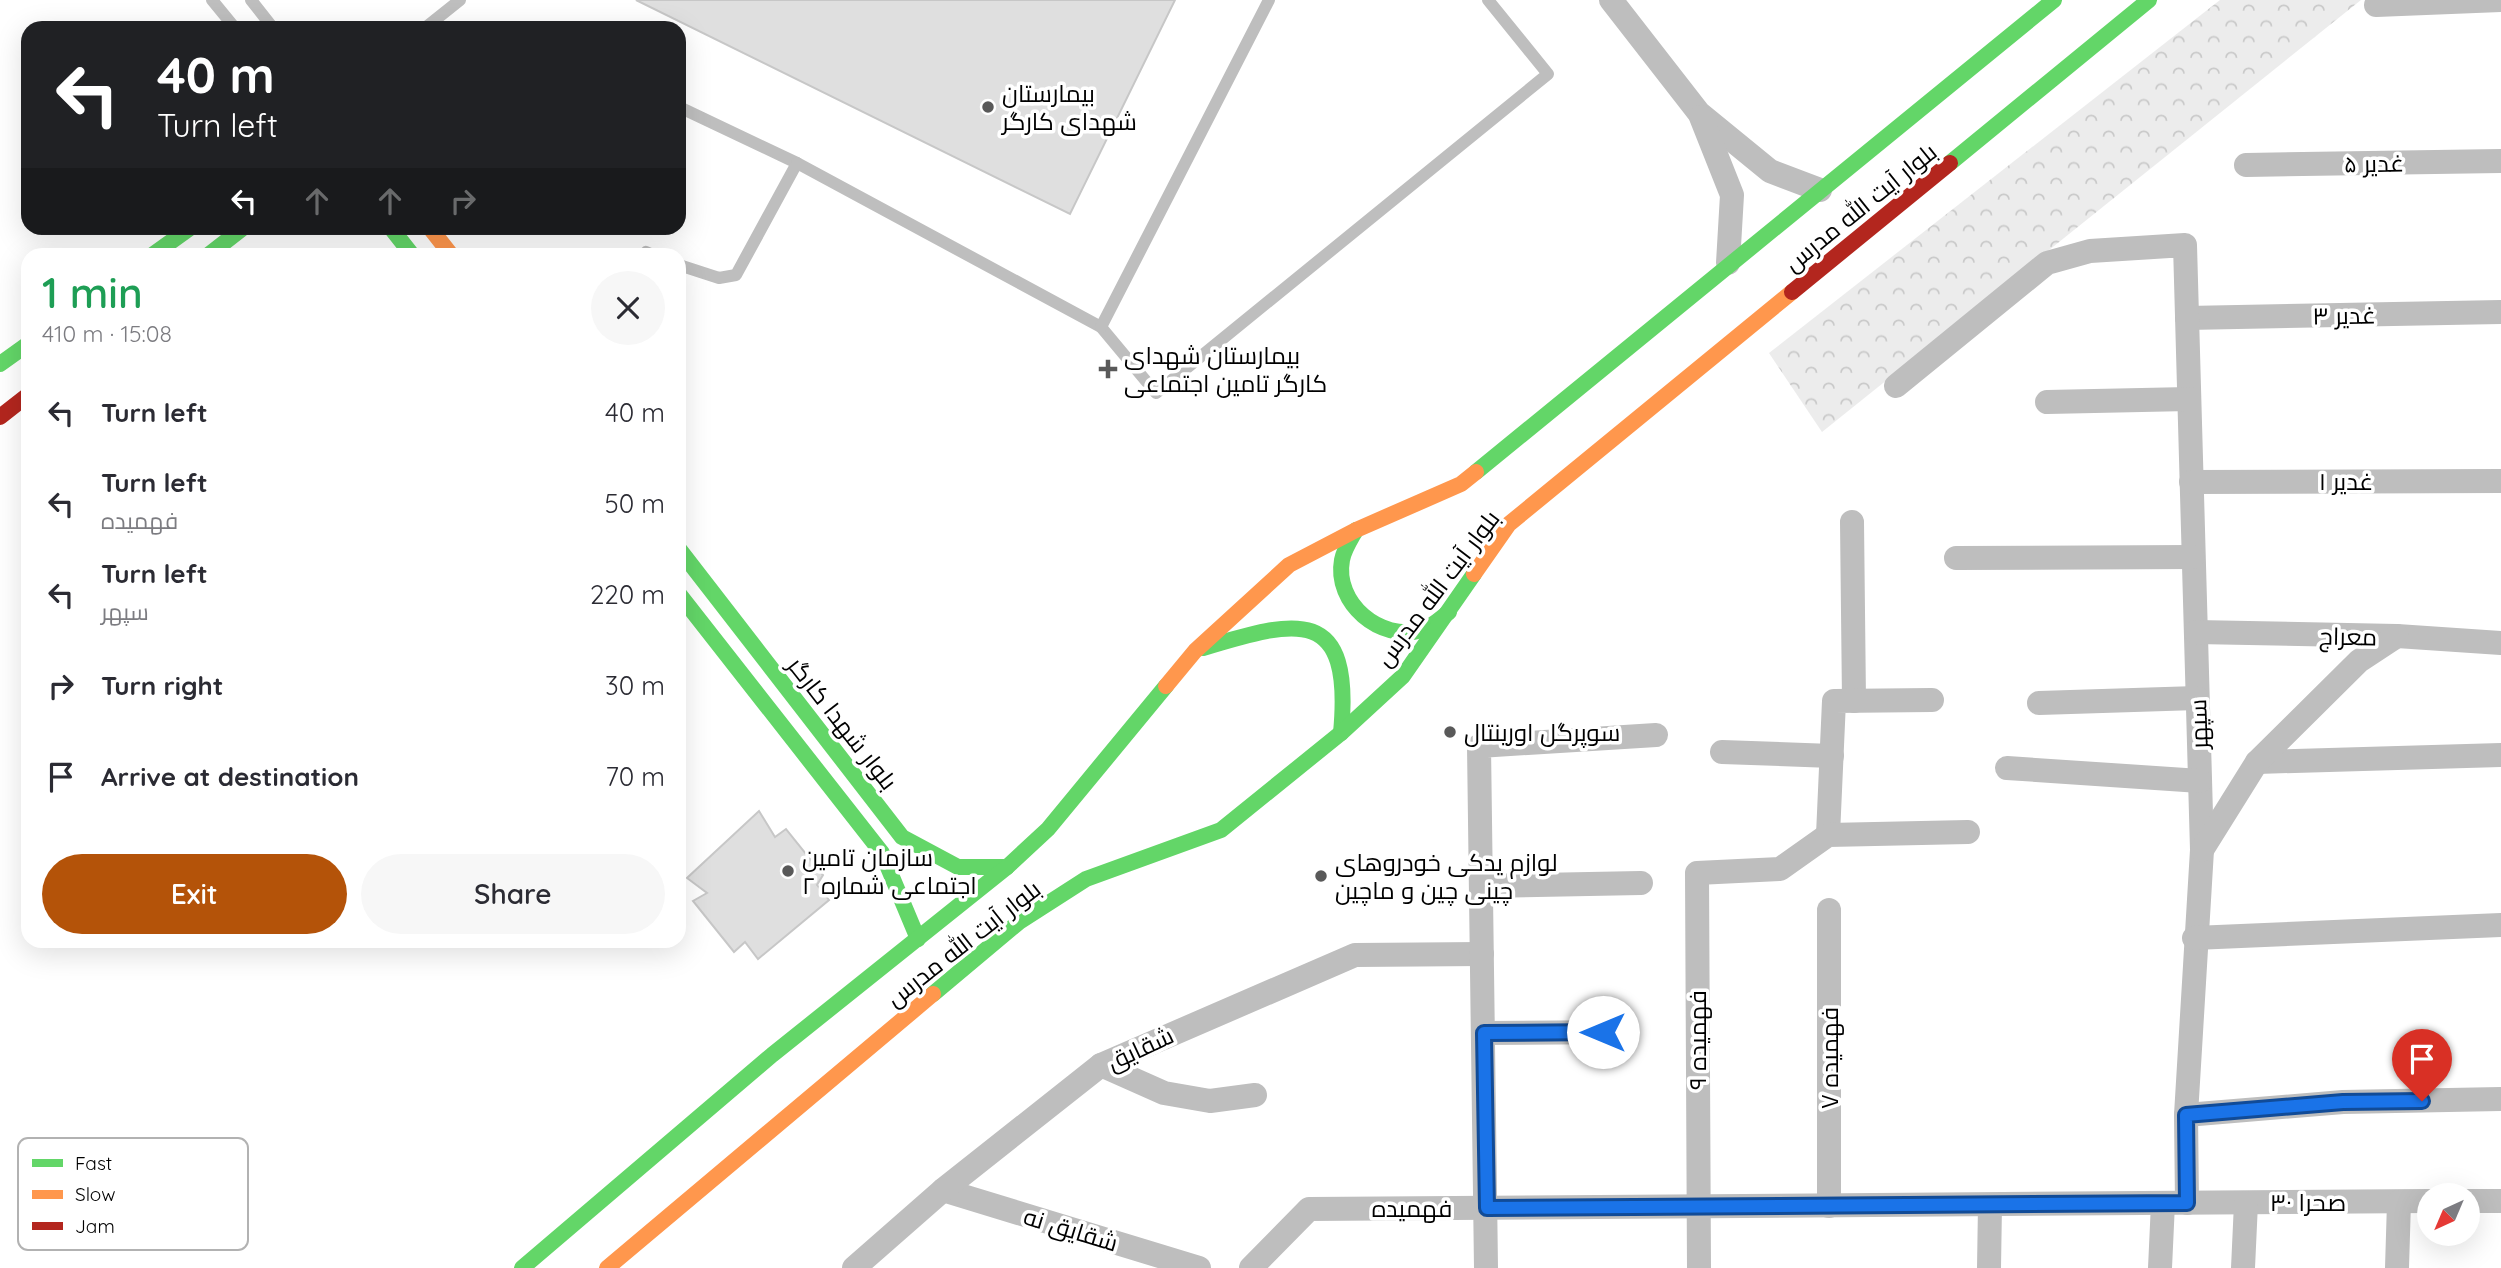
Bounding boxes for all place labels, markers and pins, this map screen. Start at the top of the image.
place label: بیمارستان شهدای کارگر [1000,78,1137,136]
marker: بیمارستان شهدای کارگر [980,99,996,115]
place label: بیمارستان شهدای کارگر تامین اجتماعی [1124,340,1327,398]
marker: بیمارستان شهدای کارگر تامین اجتماعی [1098,359,1118,379]
place label: سوپرگل اورینتال [1464,717,1620,749]
marker: سوپرگل اورینتال [1442,724,1458,740]
place label: سازمان تامین اجتماعی شماره ۲ [802,842,977,900]
place label: لوازم یدکی خودروهای چینی چین و ماچین [1335,847,1558,907]
marker: سازمان تامین اجتماعی شماره ۲ [780,863,796,879]
marker: لوازم یدکی خودروهای چینی چین و ماچین [1313,868,1329,884]
pin [2392,1029,2452,1101]

